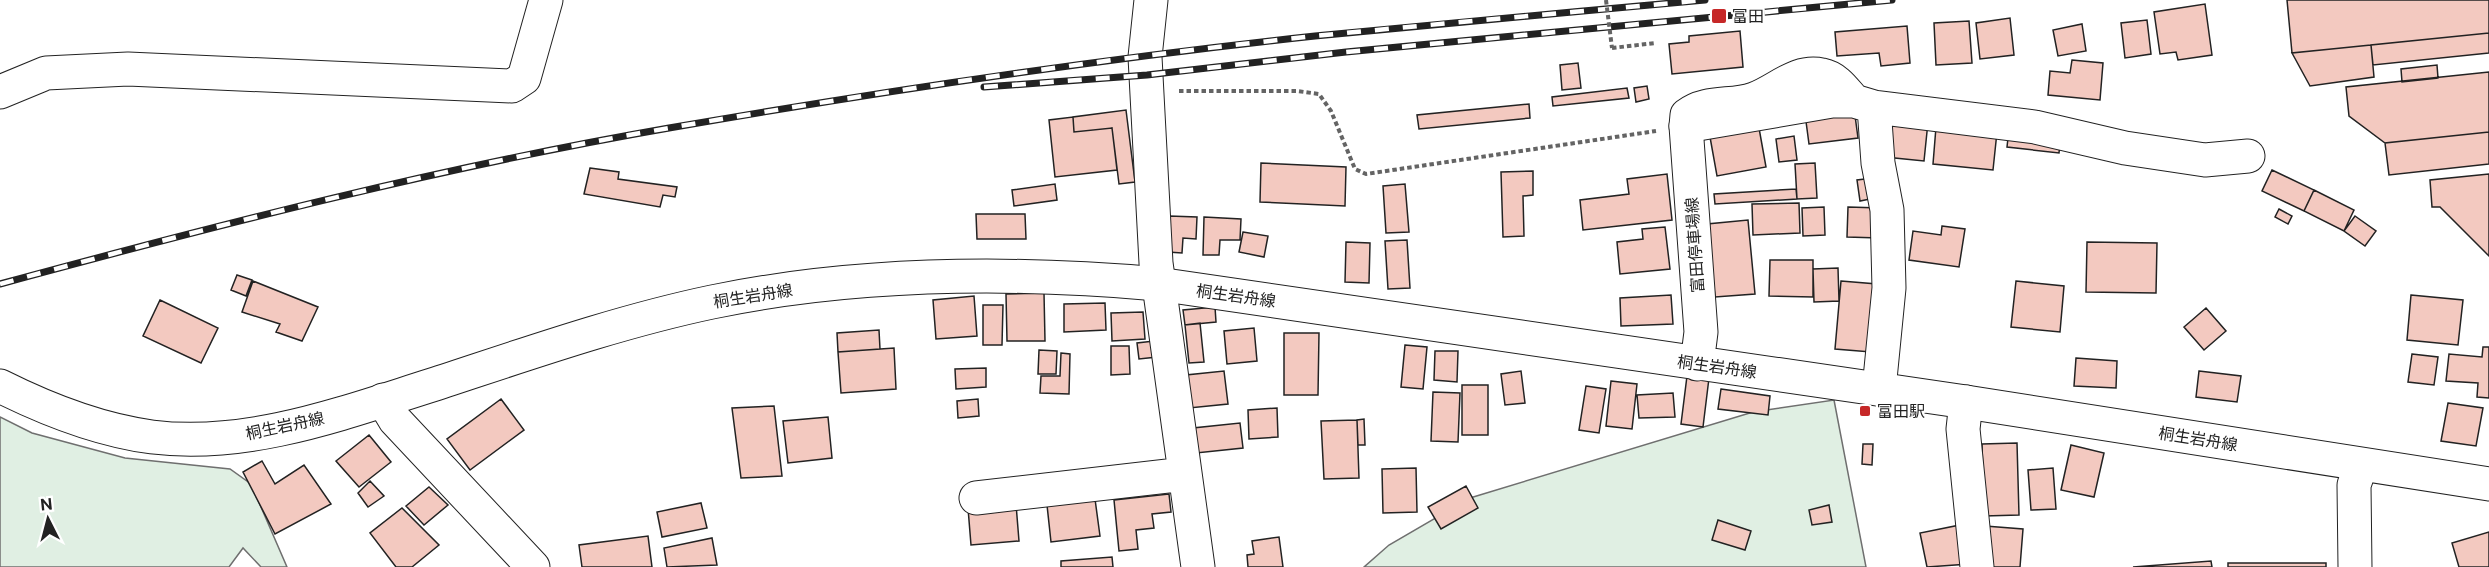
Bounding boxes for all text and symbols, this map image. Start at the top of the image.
marker: 富田 [1710,7,1728,25]
place label: 富田 [1732,7,1764,26]
street label: 富田停車場線 [1682,196,1708,294]
street label: 桐生岩舟線 [712,280,794,312]
street label: 桐生岩舟線 [1195,281,1277,311]
street label: 桐生岩舟線 [1676,352,1758,382]
place label: 富田駅 [1877,402,1925,421]
marker: 富田駅 [1858,404,1872,418]
street label: 桐生岩舟線 [244,408,326,444]
street label: 桐生岩舟線 [2157,423,2239,455]
north arrow [18,489,78,549]
text: N [39,494,54,515]

